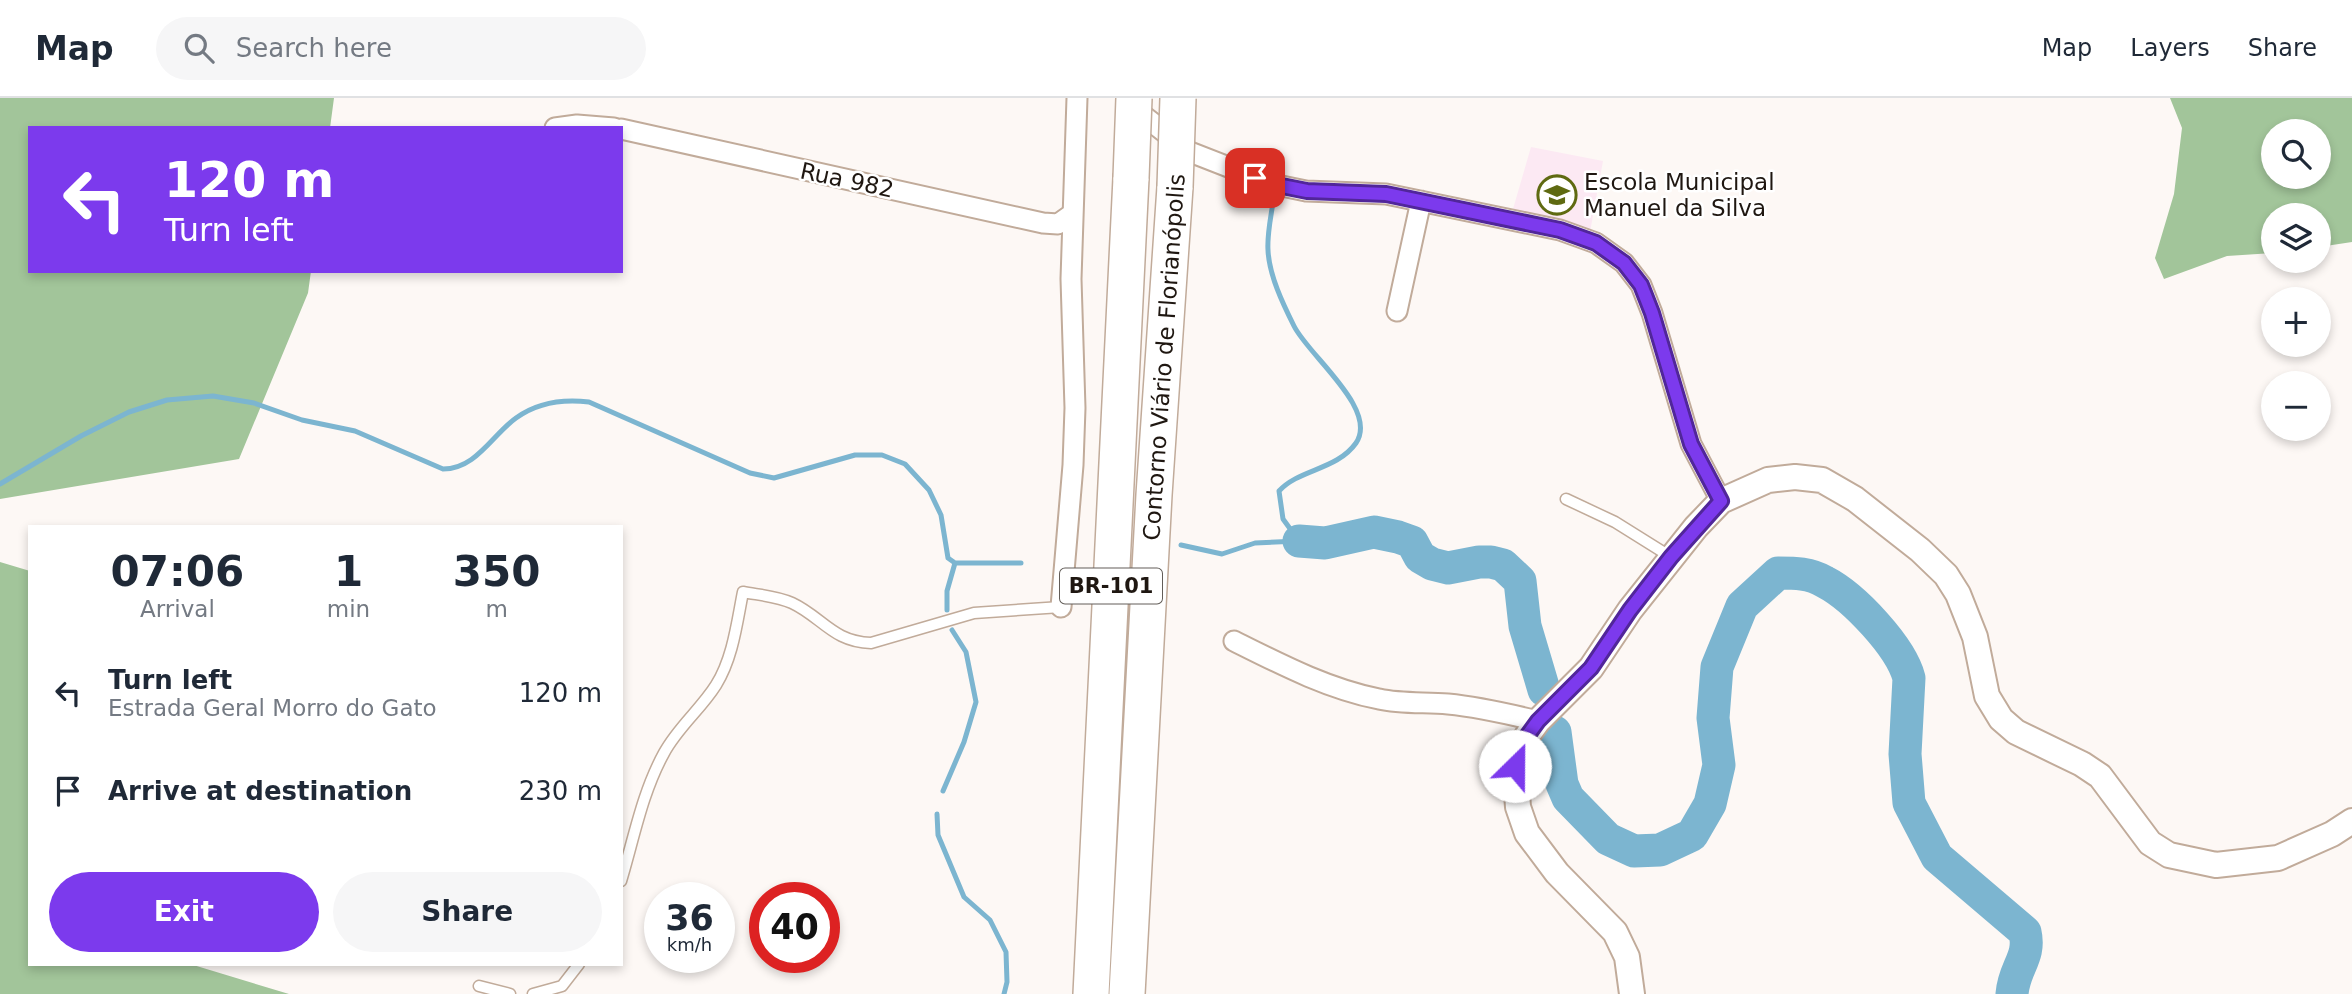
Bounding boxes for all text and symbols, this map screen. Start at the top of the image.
search box [156,17,646,80]
text: Map [35,29,114,68]
icon: search [180,29,218,67]
text: Search here [236,33,392,63]
text: Map [2042,34,2092,62]
text: Layers [2130,34,2210,62]
text: Share [2248,34,2317,62]
map controls [2261,119,2331,441]
button: search [2261,119,2331,189]
pin [1225,148,1285,208]
text: 120 m [164,152,334,209]
icon: left [49,154,140,245]
street label: Rua 982 [798,157,896,203]
icon: arrive [1236,159,1274,197]
place label: Escola Municipal Manuel da Silva [1584,169,1775,221]
street label: Contorno Viário de Florianópolis [1138,173,1190,541]
school or university icon: Escola Municipal Manuel da Silva [1536,174,1578,216]
button: layers [2261,203,2331,273]
text: Turn left [164,211,294,249]
button: + [2261,287,2331,357]
button: − [2261,371,2331,441]
text: 07:06 [111,547,244,596]
text: 1 [334,547,363,596]
text: 350 [453,547,540,596]
road number: BR-101 [1060,568,1162,603]
text: Arrival [140,596,215,622]
text: min [327,596,370,622]
text: m [485,596,508,622]
text: Turn left [108,665,232,695]
icon: left [49,674,87,712]
text: 120 m [519,678,602,708]
text: Estrada Geral Morro do Gato [108,695,437,721]
position arrow [1478,729,1552,803]
icon: arrive [49,772,87,810]
text: Arrive at destination [108,776,412,806]
text: 230 m [519,776,602,806]
button: Exit [49,872,319,952]
button: Share [333,872,602,952]
speed limit sign: 40 [749,882,840,973]
text: 36 [665,898,714,938]
text: km/h [667,934,712,955]

